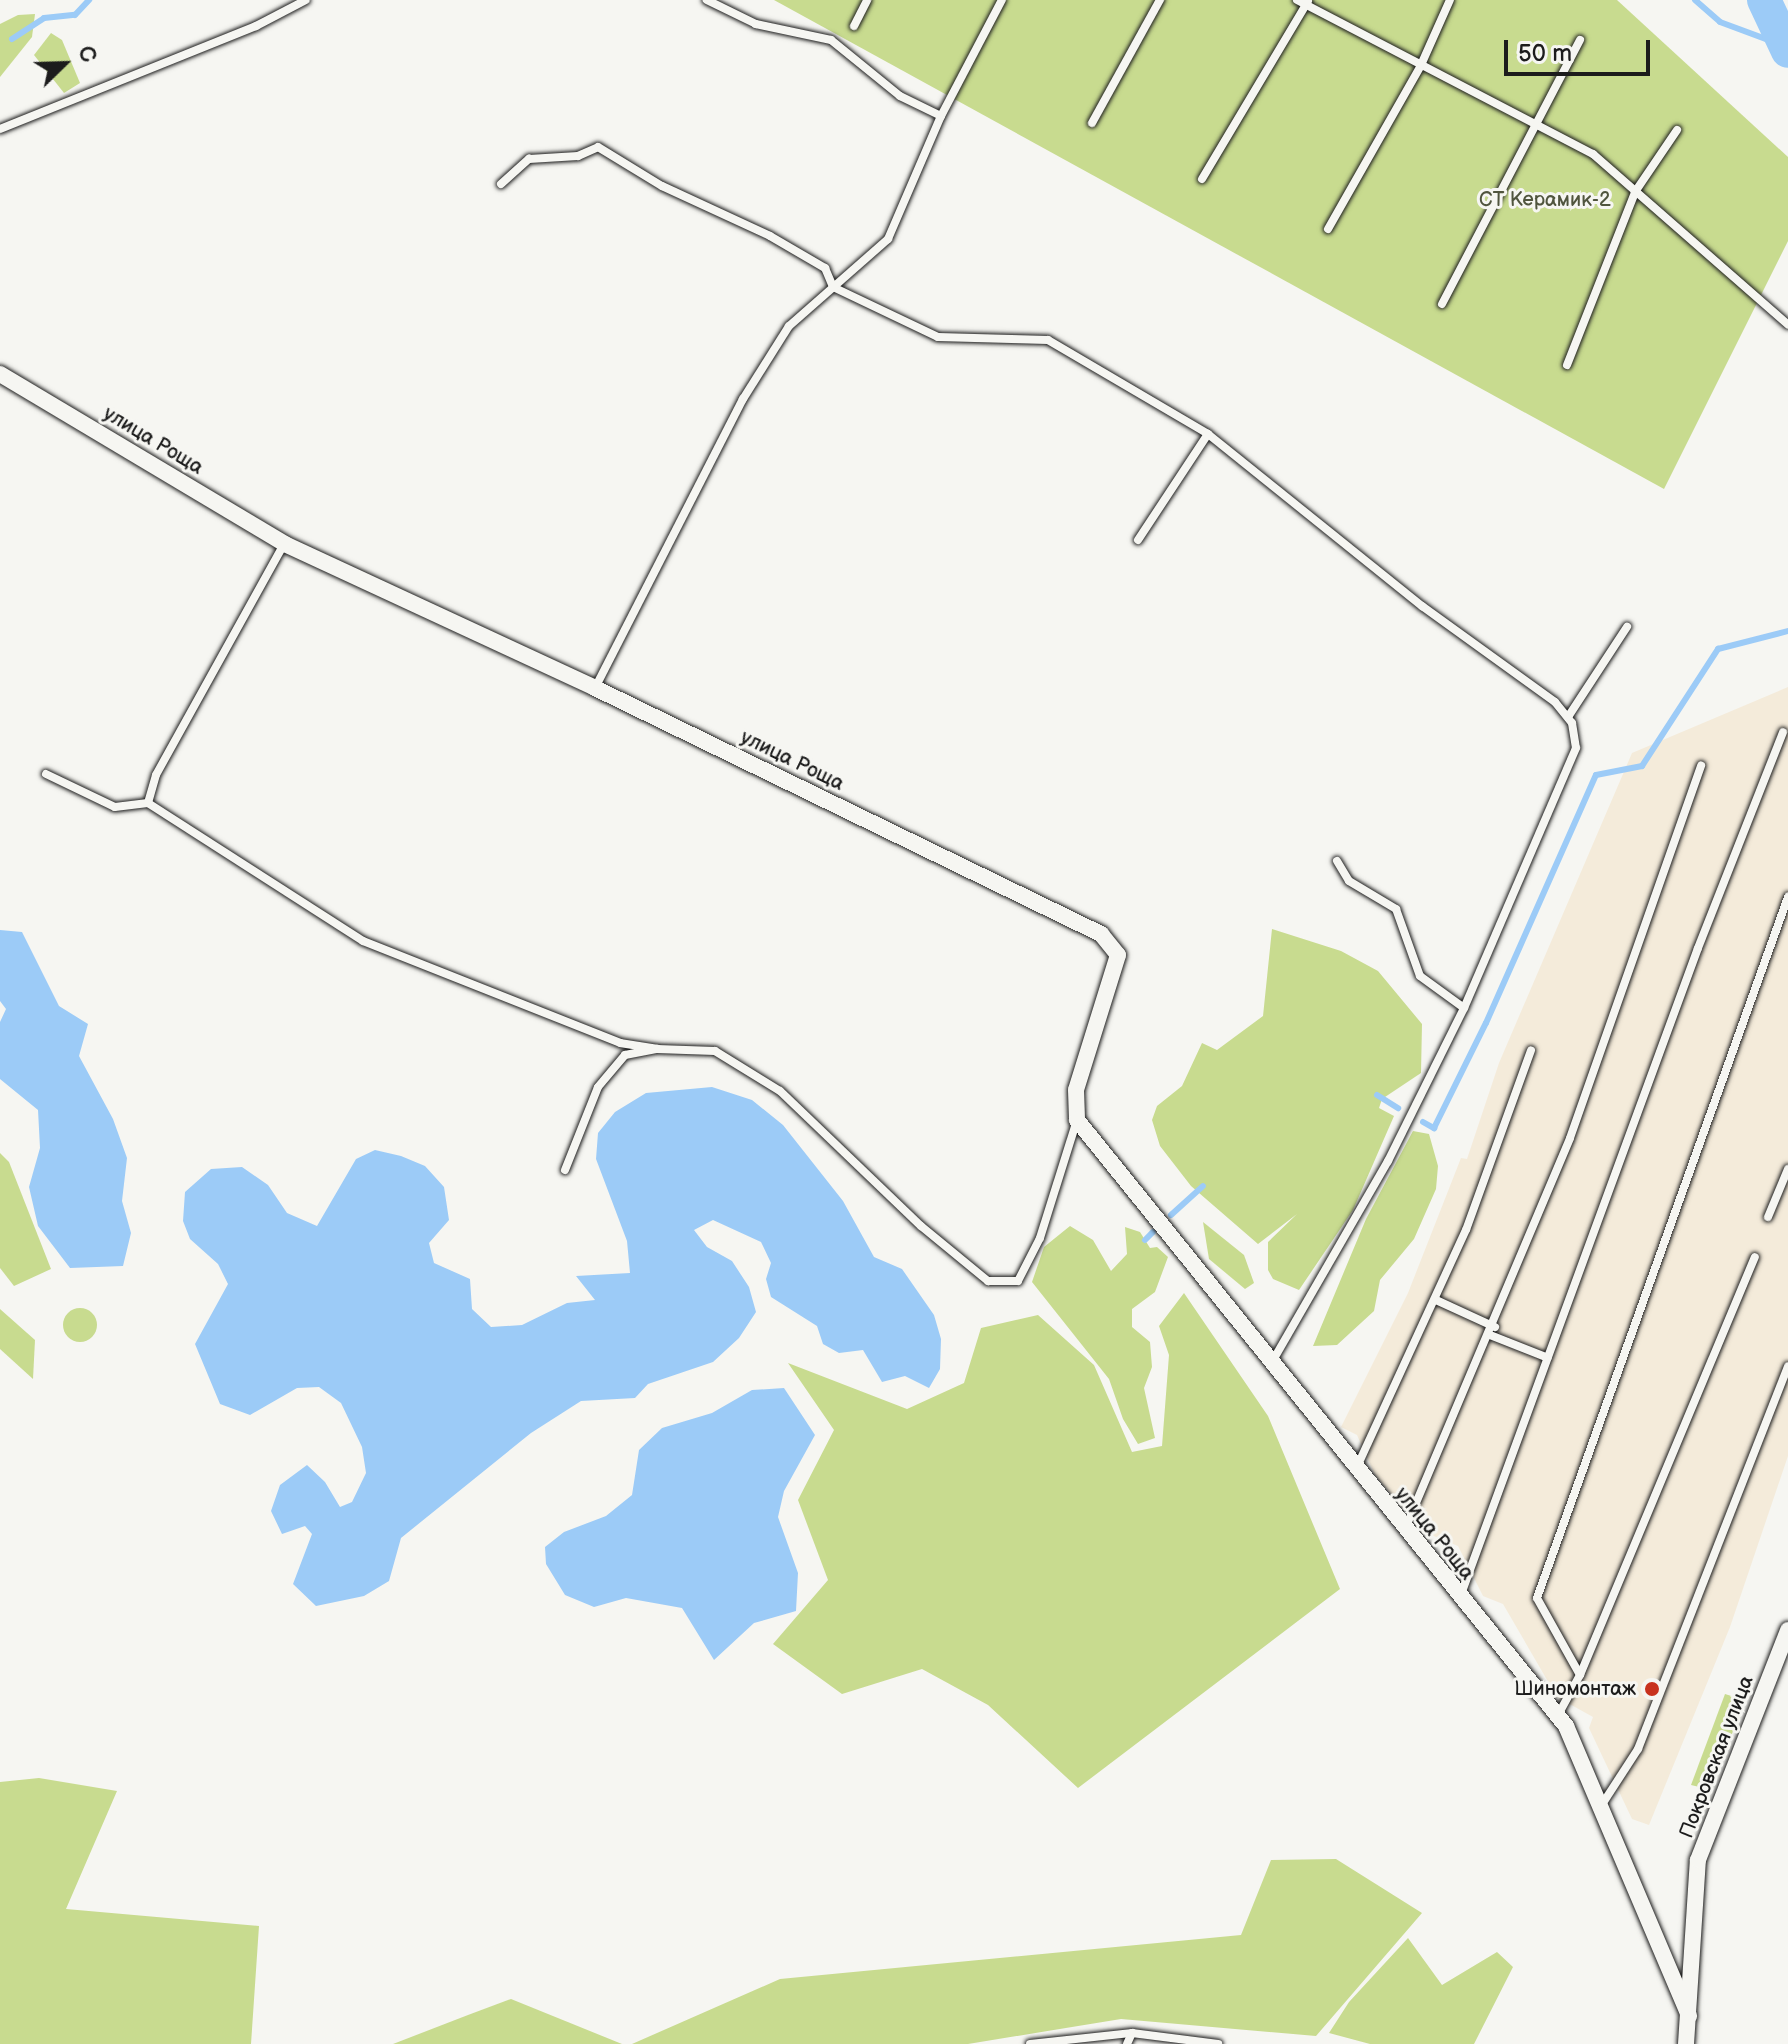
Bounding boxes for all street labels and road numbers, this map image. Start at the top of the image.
street label: улица Роща [99,402,207,480]
street label: улица Роща [736,726,848,796]
street label: улица Роща [1389,1483,1479,1585]
street label: Покровская улица [1675,1672,1759,1842]

